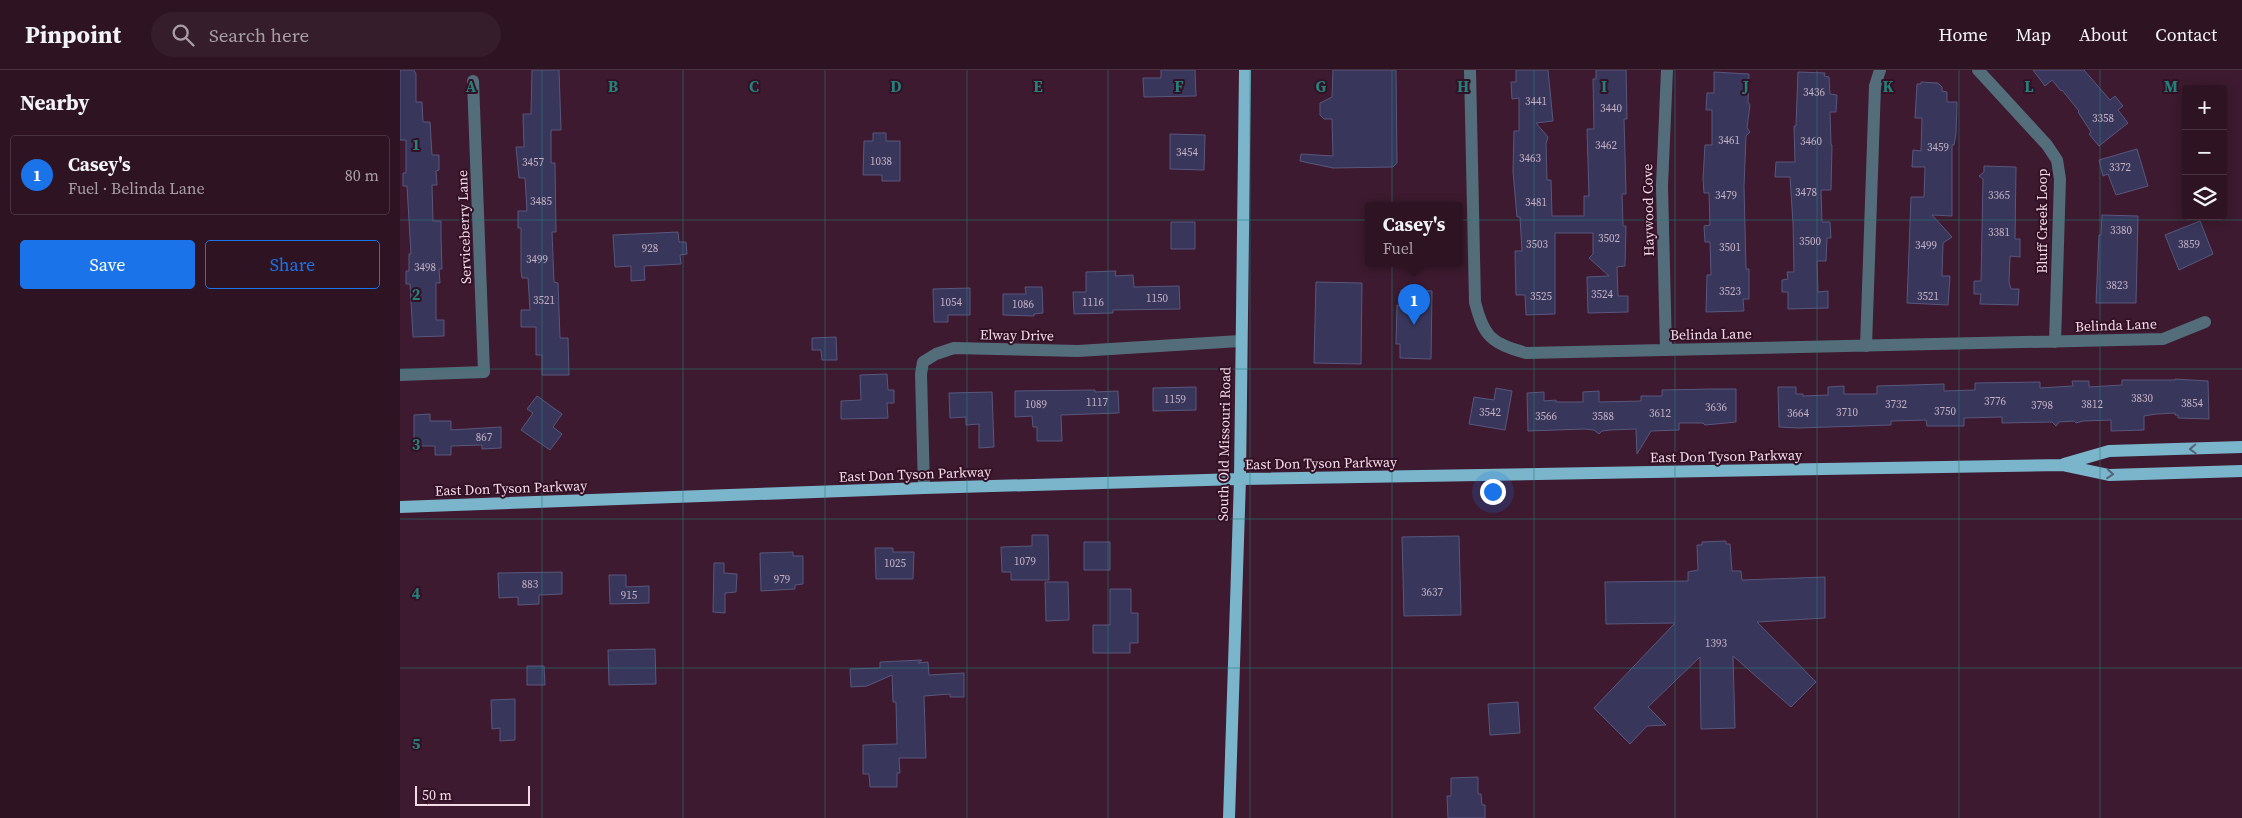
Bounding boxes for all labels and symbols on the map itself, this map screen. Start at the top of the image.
text: A [466,75,477,97]
text: B [608,75,619,97]
text: C [749,75,759,97]
text: D [890,75,902,97]
text: E [1033,75,1043,97]
text: F [1174,75,1184,97]
text: G [1316,75,1327,97]
text: H [1457,75,1469,97]
text: I [1601,75,1607,97]
text: J [1742,75,1749,97]
text: K [1882,75,1894,97]
text: L [2024,75,2034,97]
text: M [2164,75,2178,97]
house number: 3436 [1803,85,1825,100]
house number: 3441 [1525,94,1547,109]
house number: 3440 [1600,101,1622,116]
house number: 3358 [2092,111,2114,126]
text: 1 [412,133,420,155]
house number: 3461 [1718,133,1740,148]
house number: 3460 [1800,134,1822,149]
house number: 3462 [1595,138,1617,153]
house number: 3459 [1927,140,1949,155]
house number: 3454 [1176,145,1198,160]
house number: 3463 [1519,151,1541,166]
house number: 1038 [870,154,892,169]
house number: 3457 [522,155,544,170]
house number: 3372 [2109,160,2131,175]
street label: Haywood Cove [1637,164,1659,256]
street label: Bluff Creek Loop [2032,169,2052,273]
street label: Serviceberry Lane [452,170,476,284]
house number: 3478 [1795,185,1817,200]
house number: 3479 [1715,188,1737,203]
house number: 3365 [1988,188,2010,203]
house number: 3485 [530,194,552,209]
house number: 3481 [1525,195,1547,210]
house number: 3380 [2110,223,2132,238]
house number: 3381 [1988,225,2010,240]
house number: 3502 [1598,231,1620,246]
house number: 3500 [1799,234,1821,249]
house number: 3503 [1526,237,1548,252]
house number: 3859 [2178,237,2200,252]
house number: 3499 [1915,238,1937,253]
house number: 3501 [1719,240,1741,255]
house number: 928 [642,241,658,256]
house number: 3499 [526,252,548,267]
house number: 3498 [414,260,436,275]
house number: 3823 [2106,278,2128,293]
text: 2 [412,283,421,305]
pin: 1 [1398,284,1430,325]
house number: 3523 [1719,284,1741,299]
house number: 3524 [1591,287,1613,302]
house number: 3525 [1530,289,1552,304]
house number: 3521 [1917,289,1939,304]
house number: 1150 [1146,291,1168,306]
house number: 3521 [533,293,555,308]
house number: 1054 [940,295,962,310]
house number: 1116 [1082,295,1104,310]
house number: 1086 [1012,297,1034,312]
street label: Belinda Lane [2075,314,2157,336]
street label: Belinda Lane [1670,323,1752,345]
street label: Elway Drive [980,324,1054,346]
street label: South Old Missouri Road [1213,367,1235,521]
house number: 3830 [2131,391,2153,406]
house number: 1159 [1164,392,1186,407]
house number: 3776 [1984,394,2006,409]
house number: 1117 [1086,395,1108,410]
house number: 3854 [2181,396,2203,411]
house number: 1089 [1025,397,1047,412]
house number: 3732 [1885,397,1907,412]
house number: 3812 [2081,397,2103,412]
house number: 3798 [2031,398,2053,413]
house number: 3636 [1705,400,1727,415]
house number: 3750 [1934,404,1956,419]
house number: 3542 [1479,405,1501,420]
house number: 3710 [1836,405,1858,420]
house number: 3612 [1649,406,1671,421]
house number: 3664 [1787,406,1809,421]
house number: 3566 [1535,409,1557,424]
house number: 3588 [1592,409,1614,424]
house number: 867 [476,430,493,445]
text: 3 [412,433,421,455]
one-way arrow [2189,443,2197,454]
street label: East Don Tyson Parkway [1650,445,1803,467]
street label: East Don Tyson Parkway [1245,452,1398,474]
street label: East Don Tyson Parkway [839,461,992,487]
one-way arrow [2106,468,2114,479]
street label: East Don Tyson Parkway [435,475,588,501]
your location [1480,479,1506,505]
house number: 1079 [1014,554,1036,569]
house number: 1025 [884,556,906,571]
house number: 979 [774,572,790,587]
house number: 883 [522,577,539,592]
text: 4 [412,582,421,604]
house number: 3637 [1421,585,1443,600]
house number: 915 [621,588,638,603]
house number: 1393 [1705,636,1727,651]
text: 5 [412,732,421,754]
scale bar [415,783,530,806]

